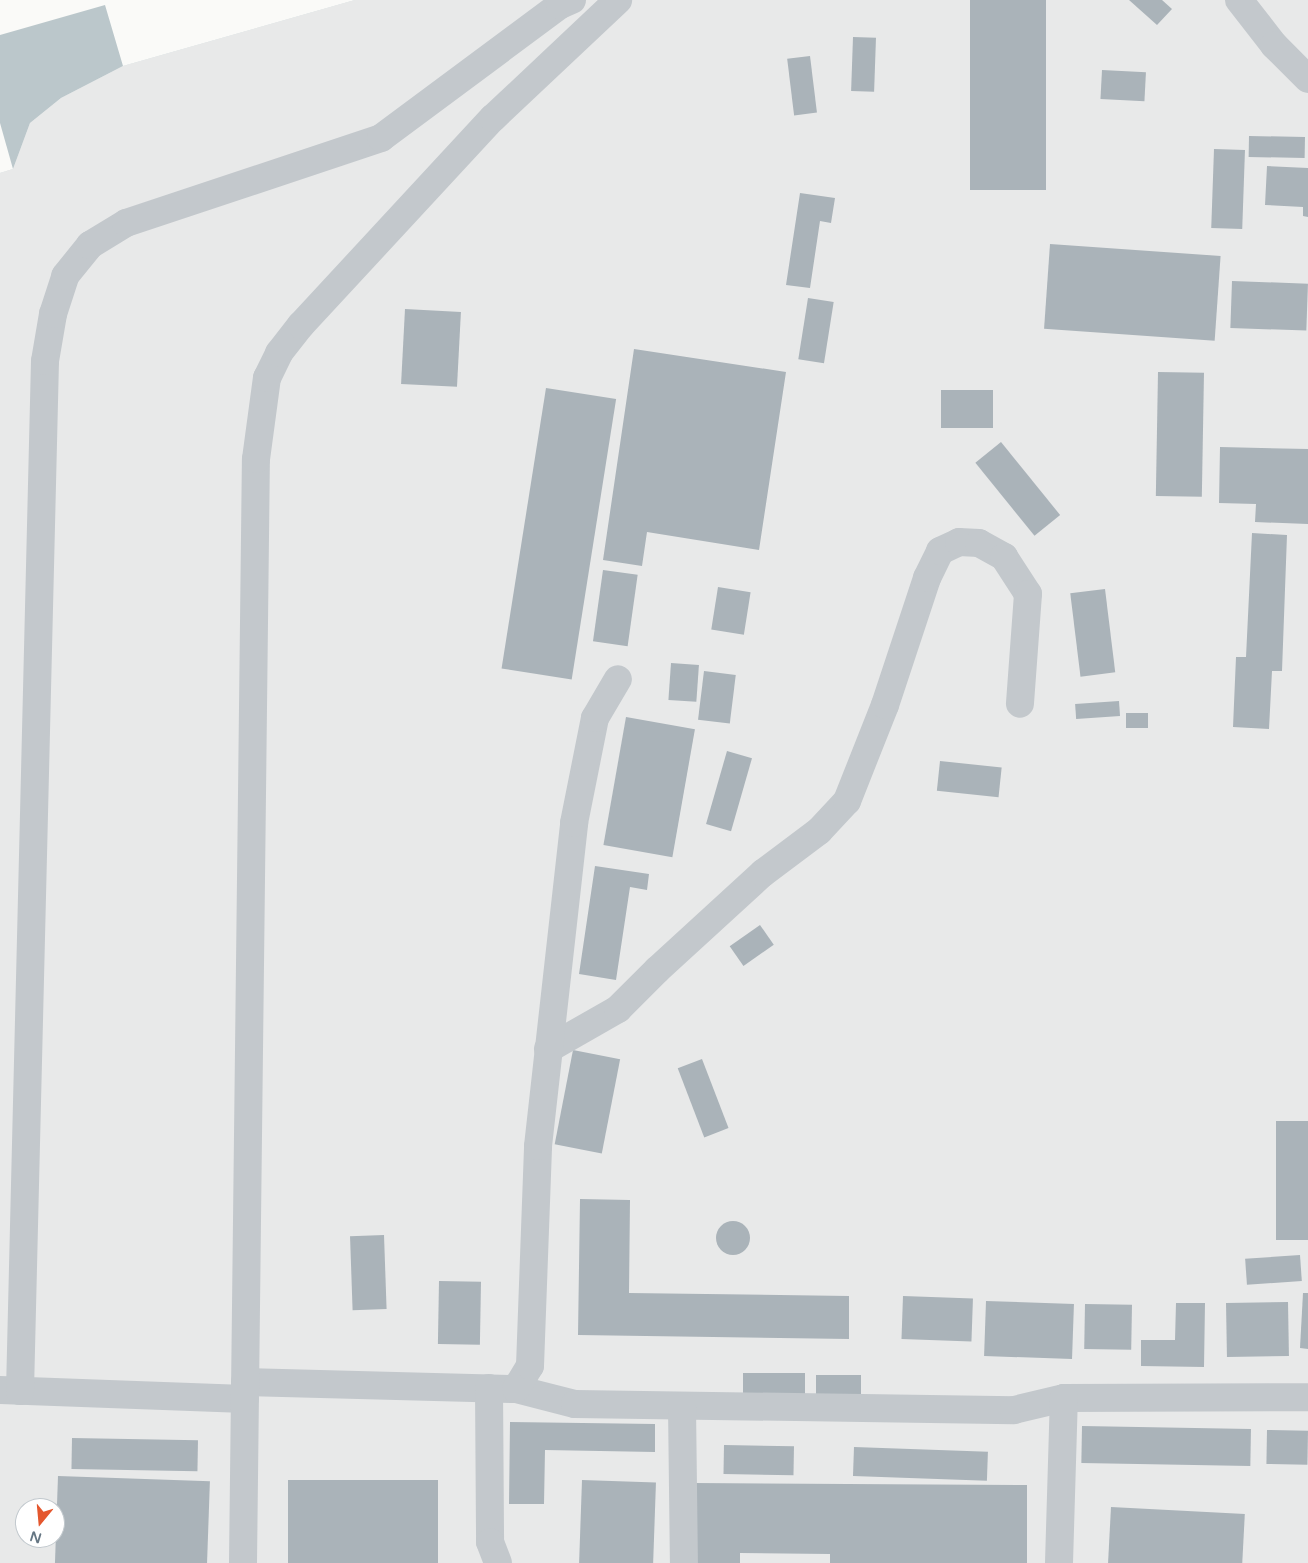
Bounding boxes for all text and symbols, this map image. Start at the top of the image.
north arrow [15,1498,65,1548]
text: N [28,1527,44,1547]

